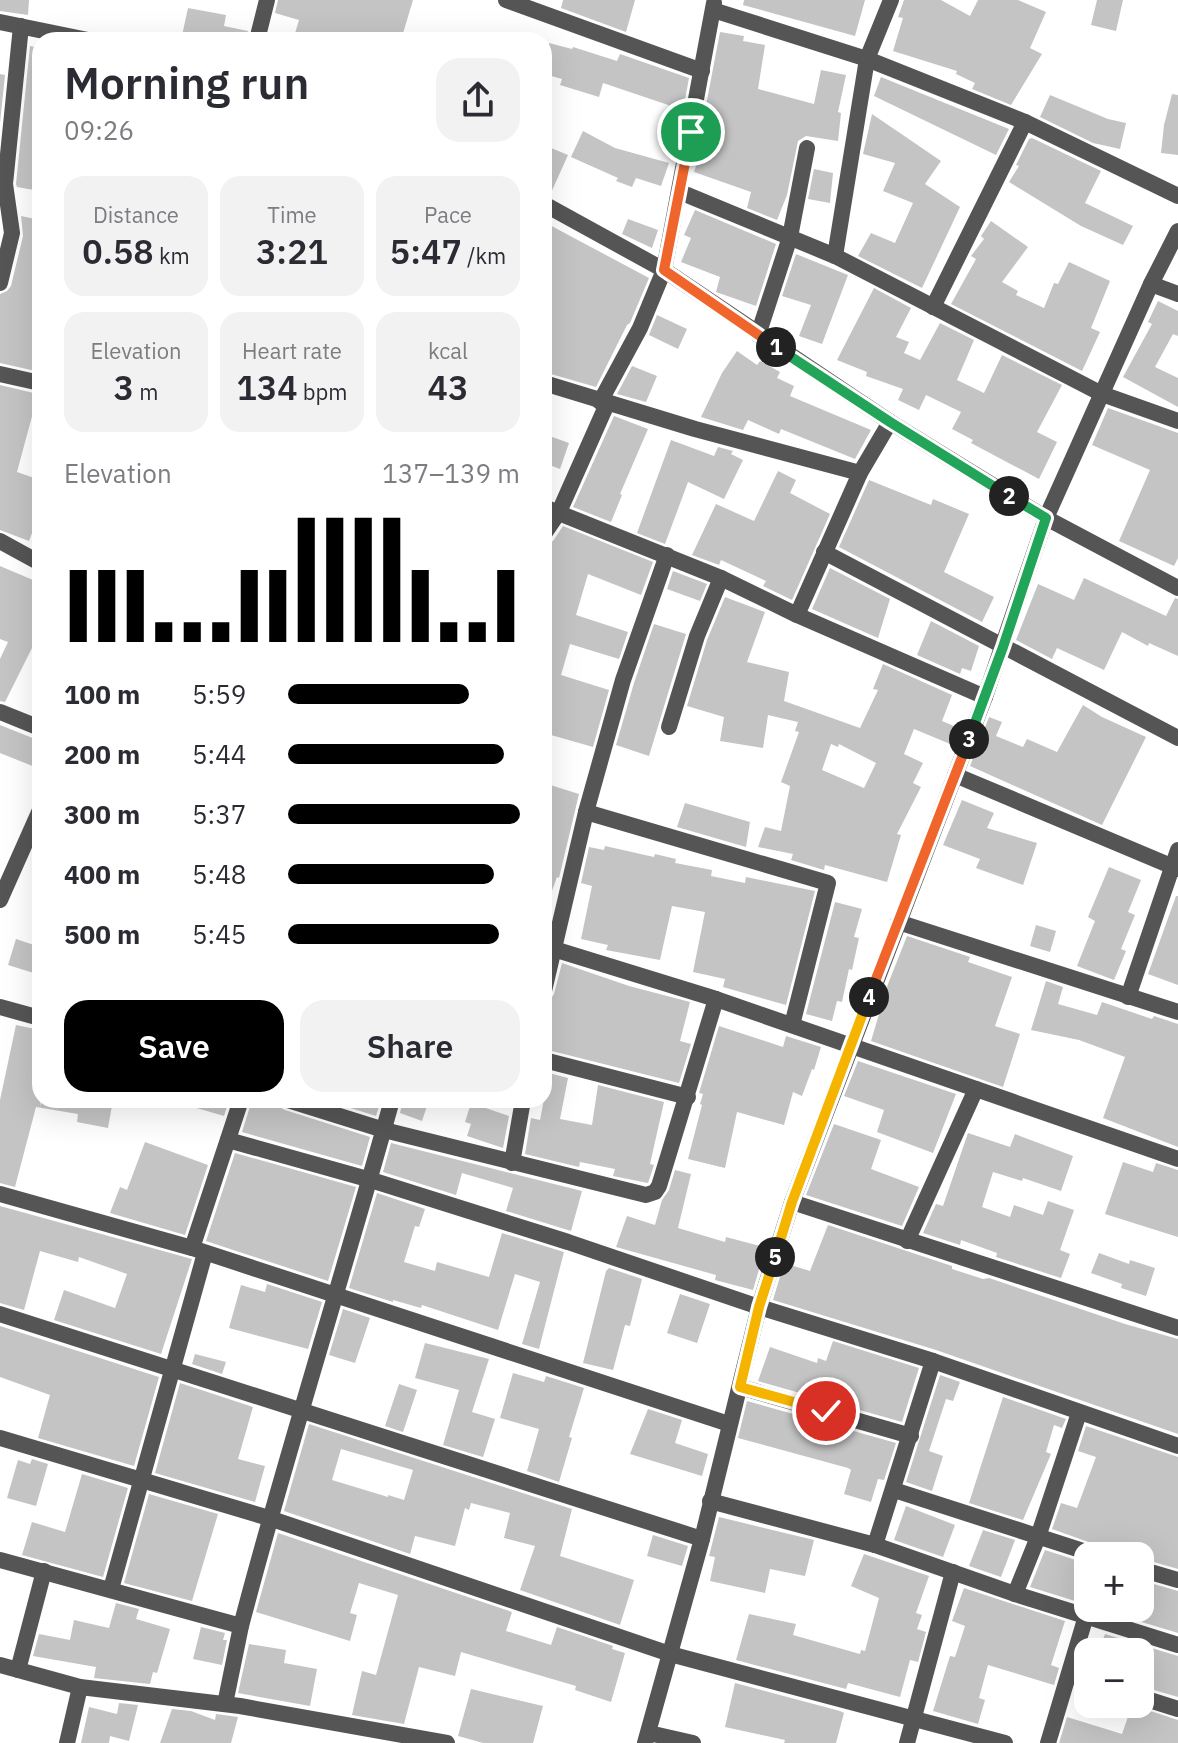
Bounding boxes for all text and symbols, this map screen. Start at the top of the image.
text: Morning run [64,54,309,111]
button: share [436,58,520,142]
pin [657,98,725,166]
icon: arrive [669,110,713,154]
text: 09:26 [64,113,134,147]
text: Distance [93,200,179,229]
text: Time [267,200,317,229]
text: Pace [424,200,472,229]
text: 0.58 [82,229,154,273]
text: 3:21 [256,229,328,273]
text: 5:47 [390,229,462,273]
text: km [154,241,190,270]
text: /km [462,241,506,270]
pin: 1 [756,327,796,367]
text: 1 [769,332,783,361]
text: Elevation [90,336,182,365]
text: Heart rate [242,336,342,365]
text: kcal [428,336,468,365]
text: 3 [114,365,134,409]
text: 134 [236,365,298,409]
text: 43 [428,365,468,409]
text: m [134,377,158,406]
text: bpm [298,377,348,406]
text: Elevation [64,456,172,490]
text: 137–139 m [382,456,520,490]
pin: 2 [989,476,1029,516]
text: 2 [1002,481,1016,510]
text: 100 m [64,677,140,711]
text: 5:59 [192,677,246,711]
pin: 3 [949,719,989,759]
text: 3 [962,724,976,753]
text: 200 m [64,737,140,771]
text: 5:44 [192,737,246,771]
text: 300 m [64,797,140,831]
text: 5:37 [192,797,246,831]
text: 400 m [64,857,140,891]
text: 5:48 [192,857,246,891]
text: 500 m [64,917,140,951]
text: 5:45 [192,917,246,951]
pin: 4 [849,977,889,1017]
text: 4 [862,982,876,1011]
button: Save [64,1000,284,1092]
button: Share [300,1000,520,1092]
pin: 5 [755,1237,795,1277]
text: 5 [768,1242,782,1271]
pin [792,1377,860,1445]
icon: check [804,1389,848,1433]
map controls [1074,1542,1154,1718]
button: + [1074,1542,1154,1622]
button: − [1074,1638,1154,1718]

